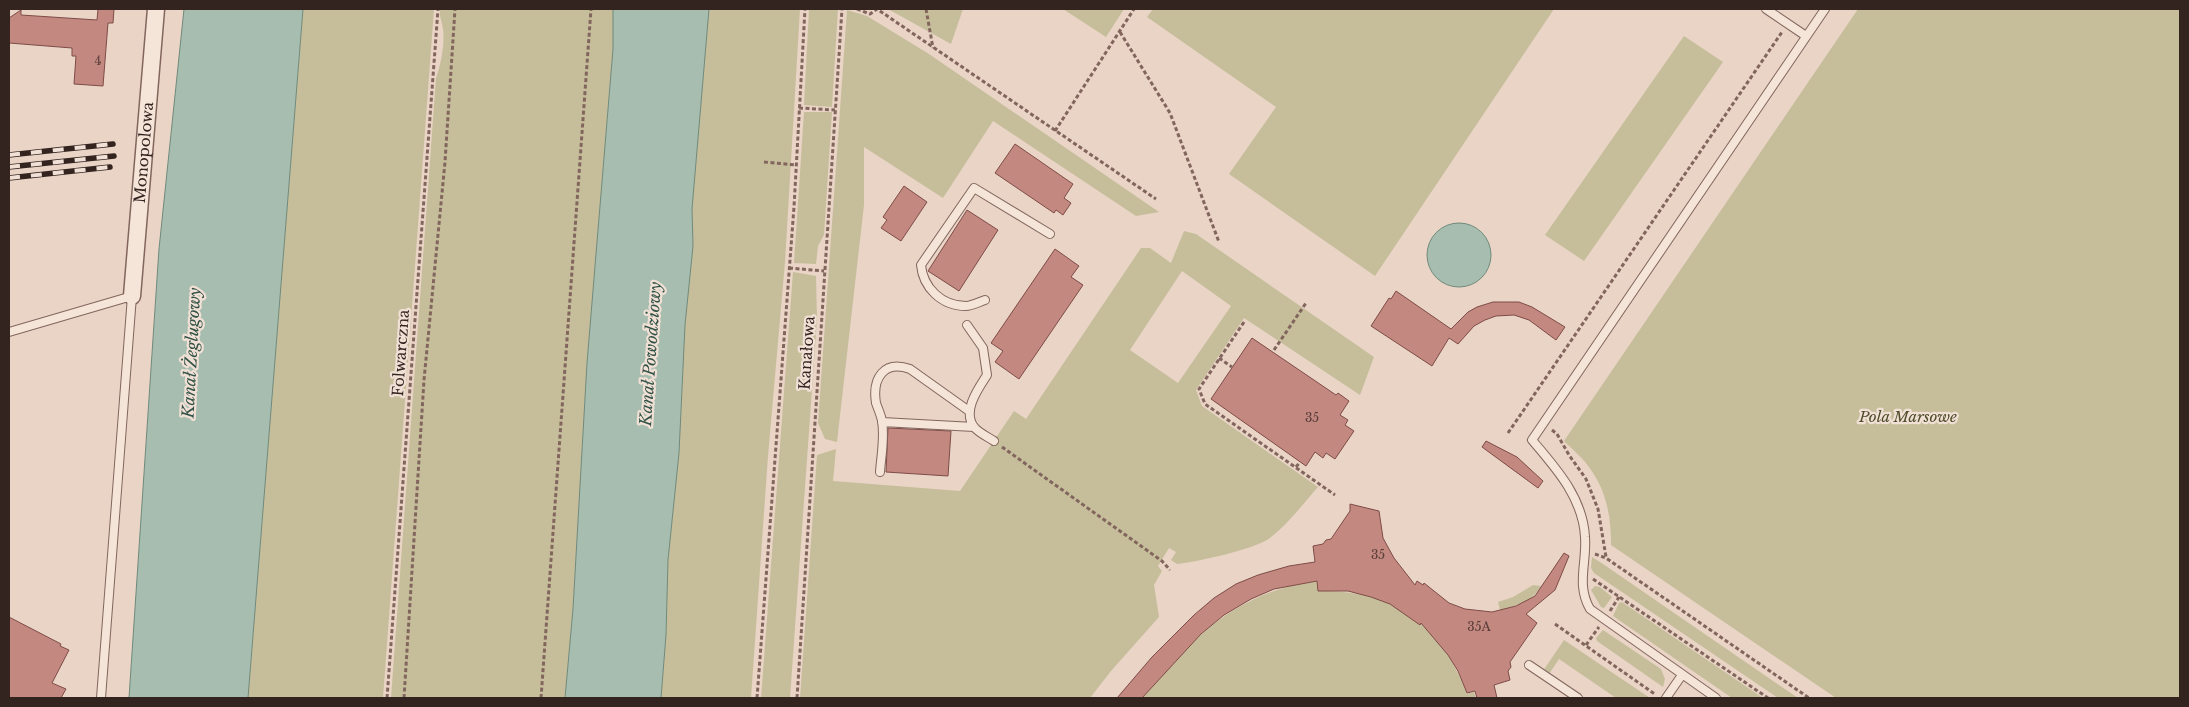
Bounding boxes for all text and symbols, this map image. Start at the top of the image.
house number: 4 [94,53,102,68]
street label: Monopolowa [130,101,157,204]
water label: Kanał Powodziowy [635,280,665,428]
water label: Kanał Żeglugowy [177,286,204,420]
street label: Folwarczna [388,308,413,397]
street label: Kanałowa [794,315,819,391]
park label: Pola Marsowe [1858,407,1957,426]
house number: 35 [1305,410,1319,425]
house number: 35 [1371,547,1385,562]
house number: 35A [1467,619,1491,634]

